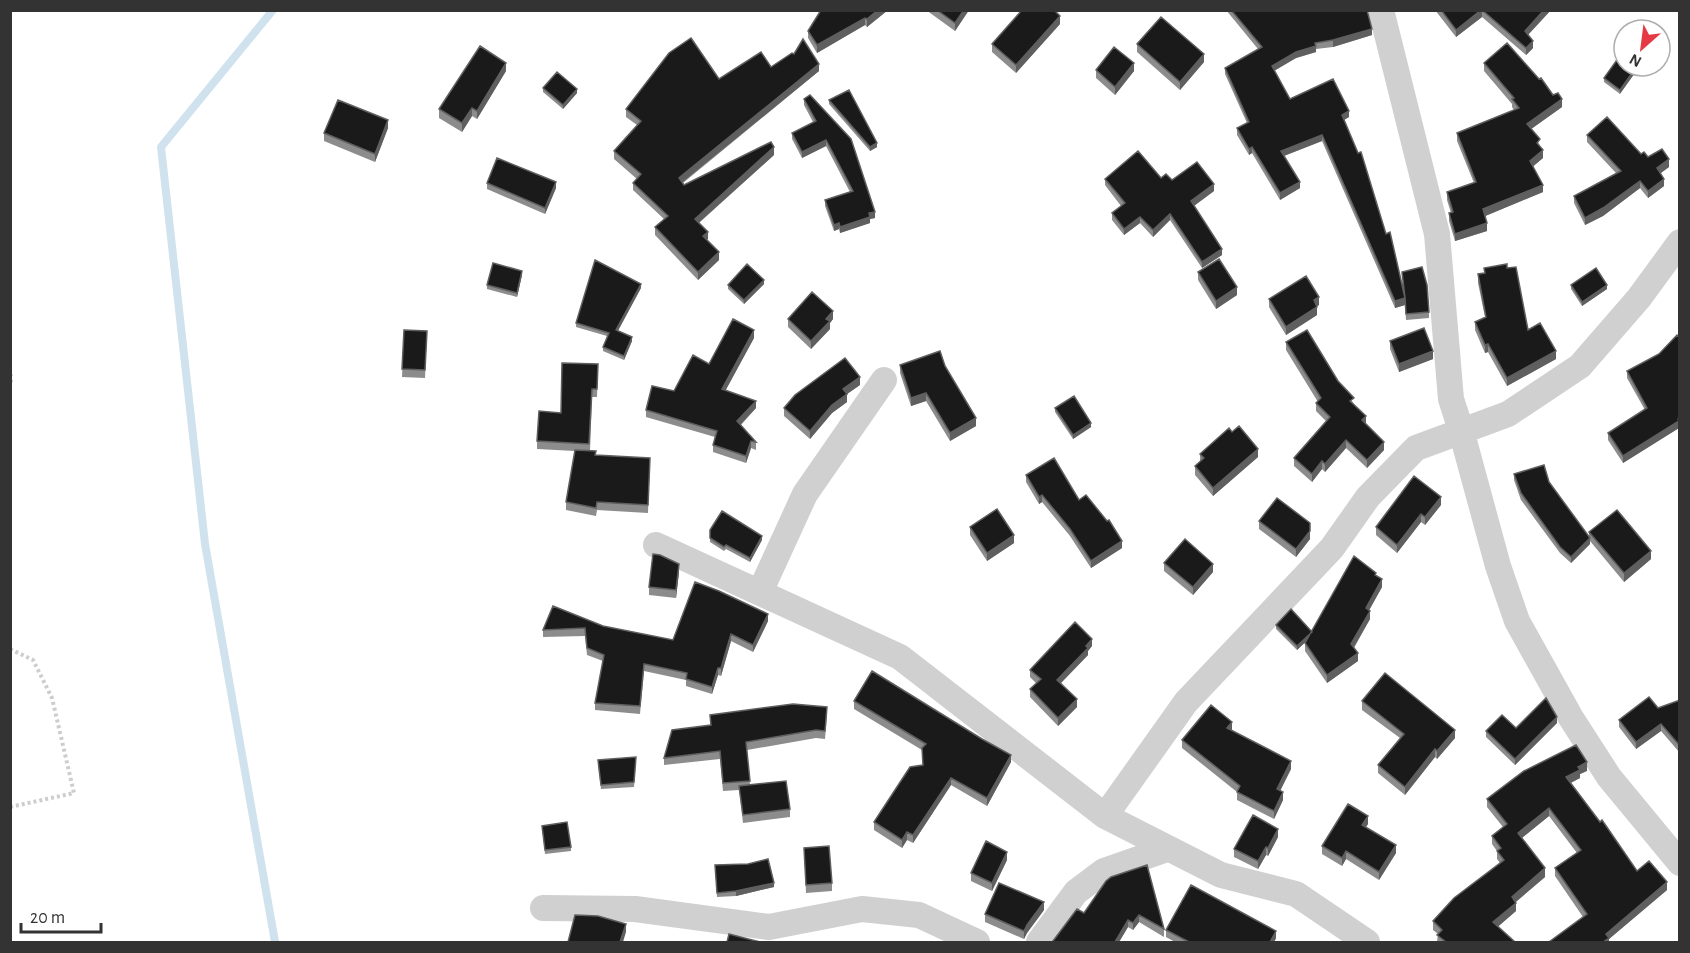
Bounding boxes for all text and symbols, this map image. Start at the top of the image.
north arrow [1612,18,1672,78]
text: N [1627,51,1644,70]
scale bar [21,896,100,934]
text: 20 m [30,909,65,927]

